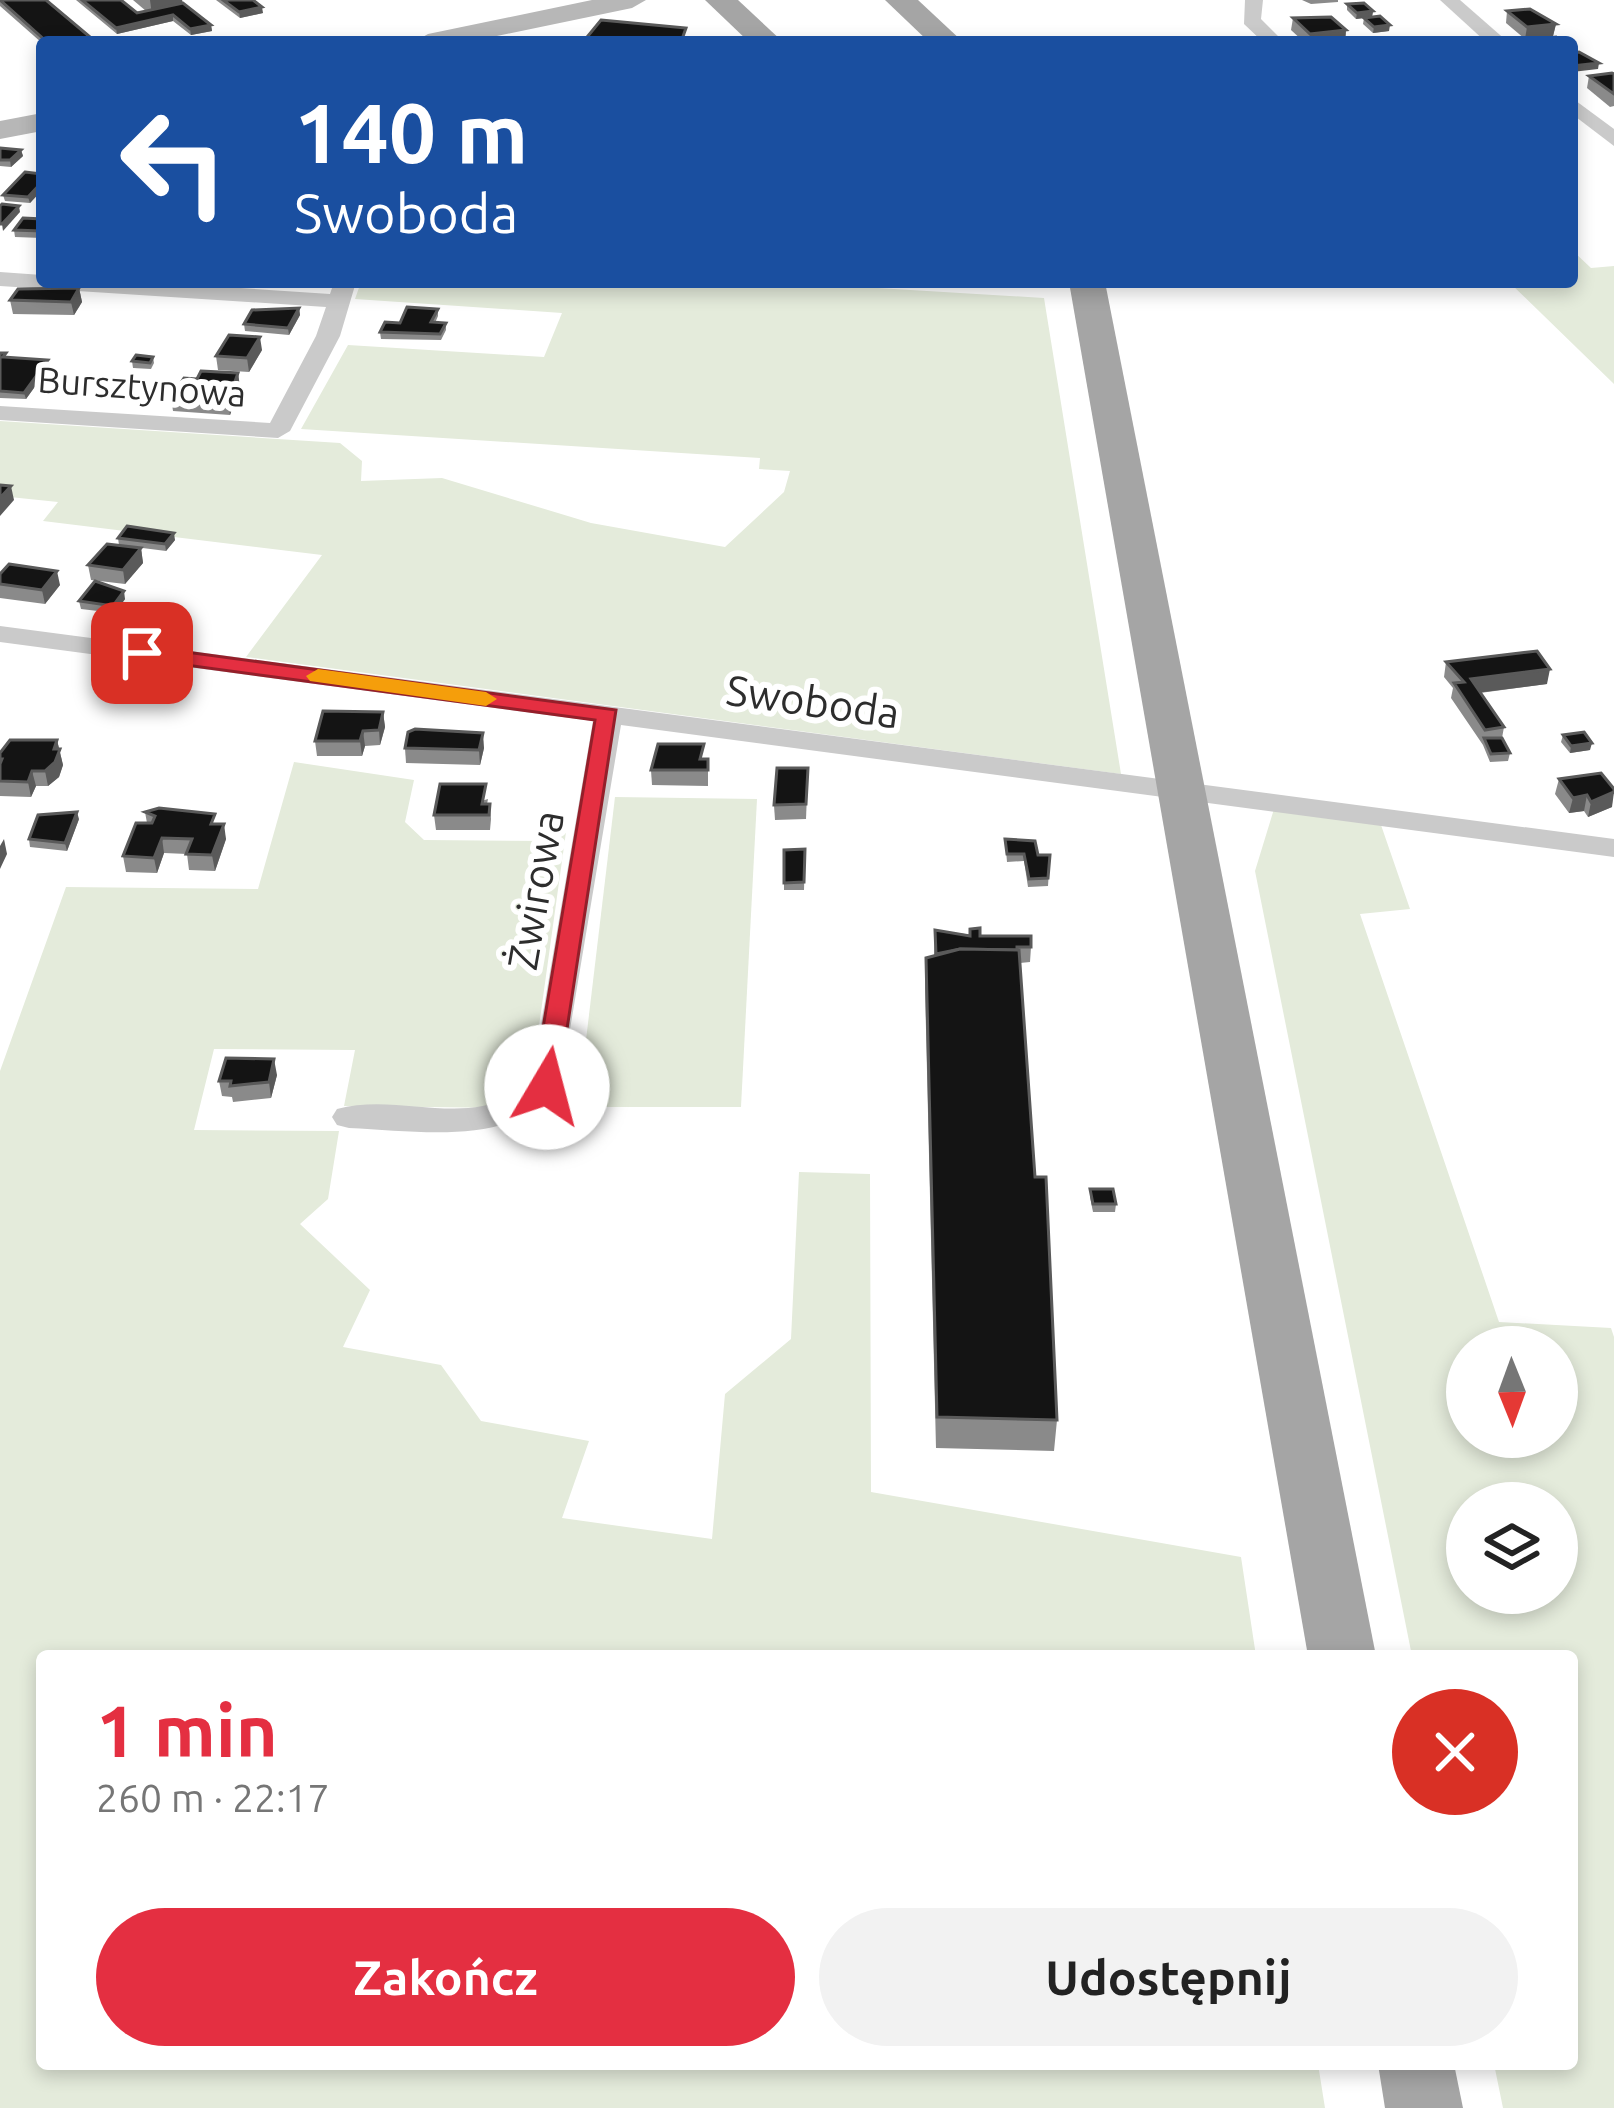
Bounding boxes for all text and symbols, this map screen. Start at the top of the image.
icon: left [96,84,252,240]
text: 140 m [294,85,528,179]
text: Swoboda [294,183,518,243]
street label: Bursztynowa [36,358,248,414]
pin [91,602,193,704]
icon: arrive [109,620,175,686]
street label: Swoboda [723,666,903,736]
street label: Żwirowa [498,807,572,973]
position arrow [484,1024,610,1150]
north arrow [1446,1326,1578,1458]
map controls [1446,1326,1578,1614]
button: layers [1446,1482,1578,1614]
button: close [1392,1689,1518,1815]
text: 1 min [96,1690,278,1771]
text: 260 m · 22:17 [96,1776,330,1819]
button: Zakończ [96,1908,795,2046]
button: Udostępnij [819,1908,1518,2046]

